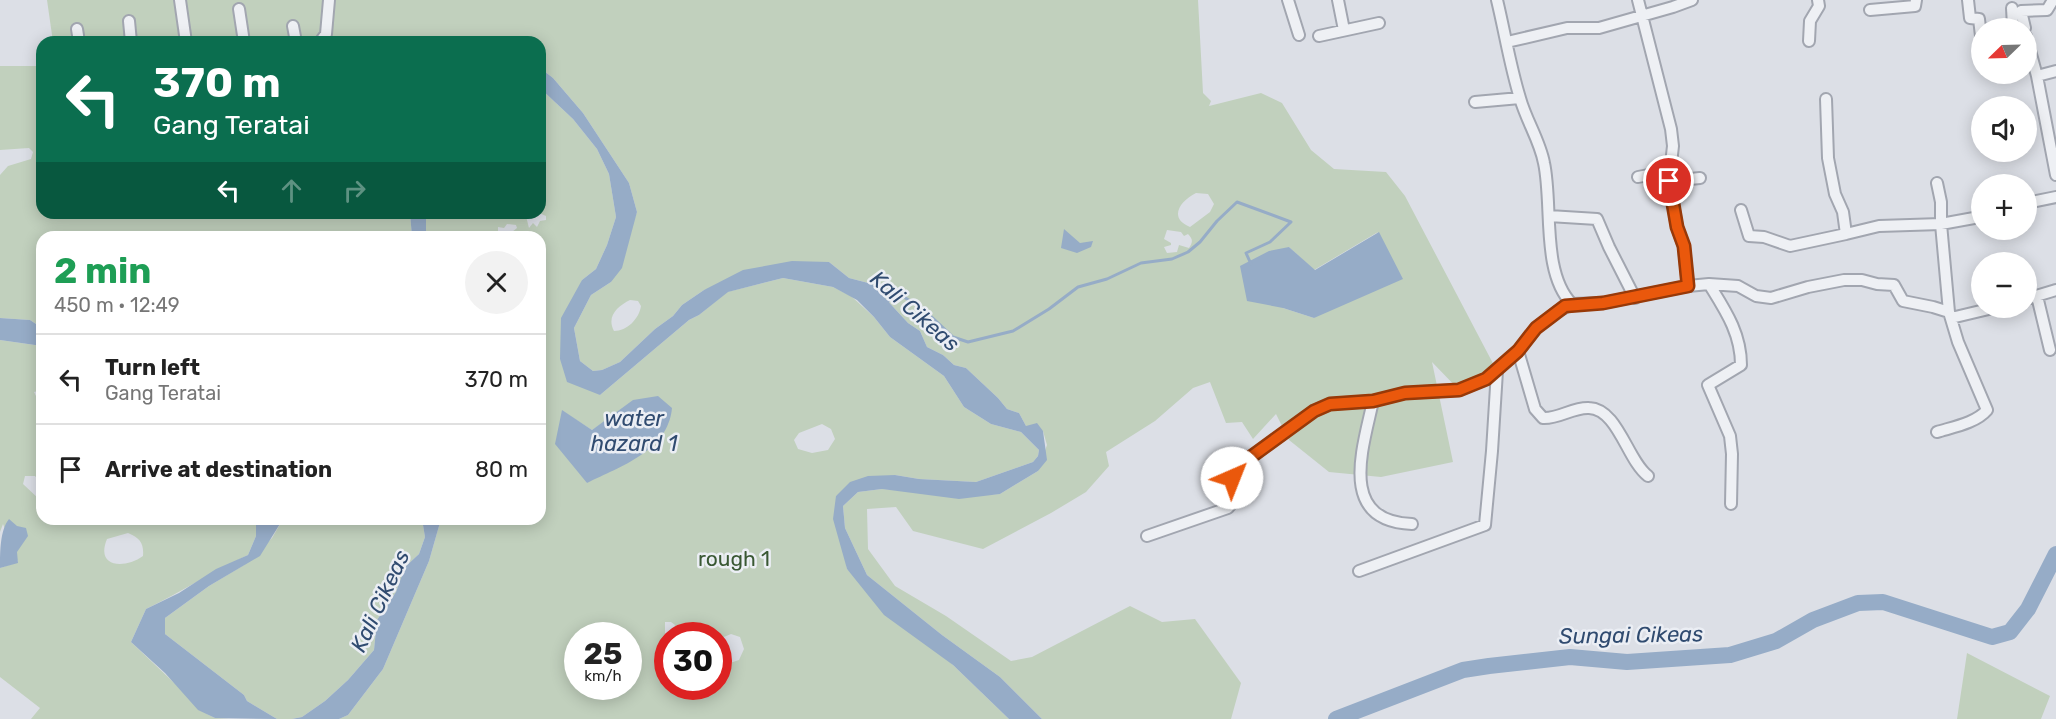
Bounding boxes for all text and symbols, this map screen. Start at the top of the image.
north arrow [1971,18,2037,84]
map controls [1971,18,2037,318]
text: 370 m [153,58,281,108]
icon: left [54,60,132,138]
button: sound [1971,96,2037,162]
text: Gang Teratai [153,109,310,141]
pin [1643,155,1694,206]
icon: arrive [1652,164,1685,197]
icon: left [212,174,245,207]
icon: ahead [275,174,308,207]
icon: right [338,174,371,207]
button: + [1971,174,2037,240]
text: 2 min [54,249,152,292]
button: close [465,251,528,314]
button: − [1971,252,2037,318]
water label: Kali Cikeas [865,265,965,357]
text: 450 m · 12:49 [54,293,180,317]
text: Turn left [105,354,200,381]
icon: left [54,363,87,396]
text: 370 m [465,366,528,393]
text: Gang Teratai [105,381,221,405]
water label: water hazard 1 [591,405,678,457]
position arrow [1200,446,1264,510]
icon: arrive [54,453,87,486]
text: Arrive at destination [105,456,332,483]
text: 80 m [475,456,528,483]
water label: Kali Cikeas [345,546,415,656]
park label: rough 1 [698,546,770,571]
water label: Sungai Cikeas [1559,620,1703,650]
speed limit sign: 30 [654,622,732,700]
text: 25 [584,636,622,672]
text: km/h [584,667,622,685]

